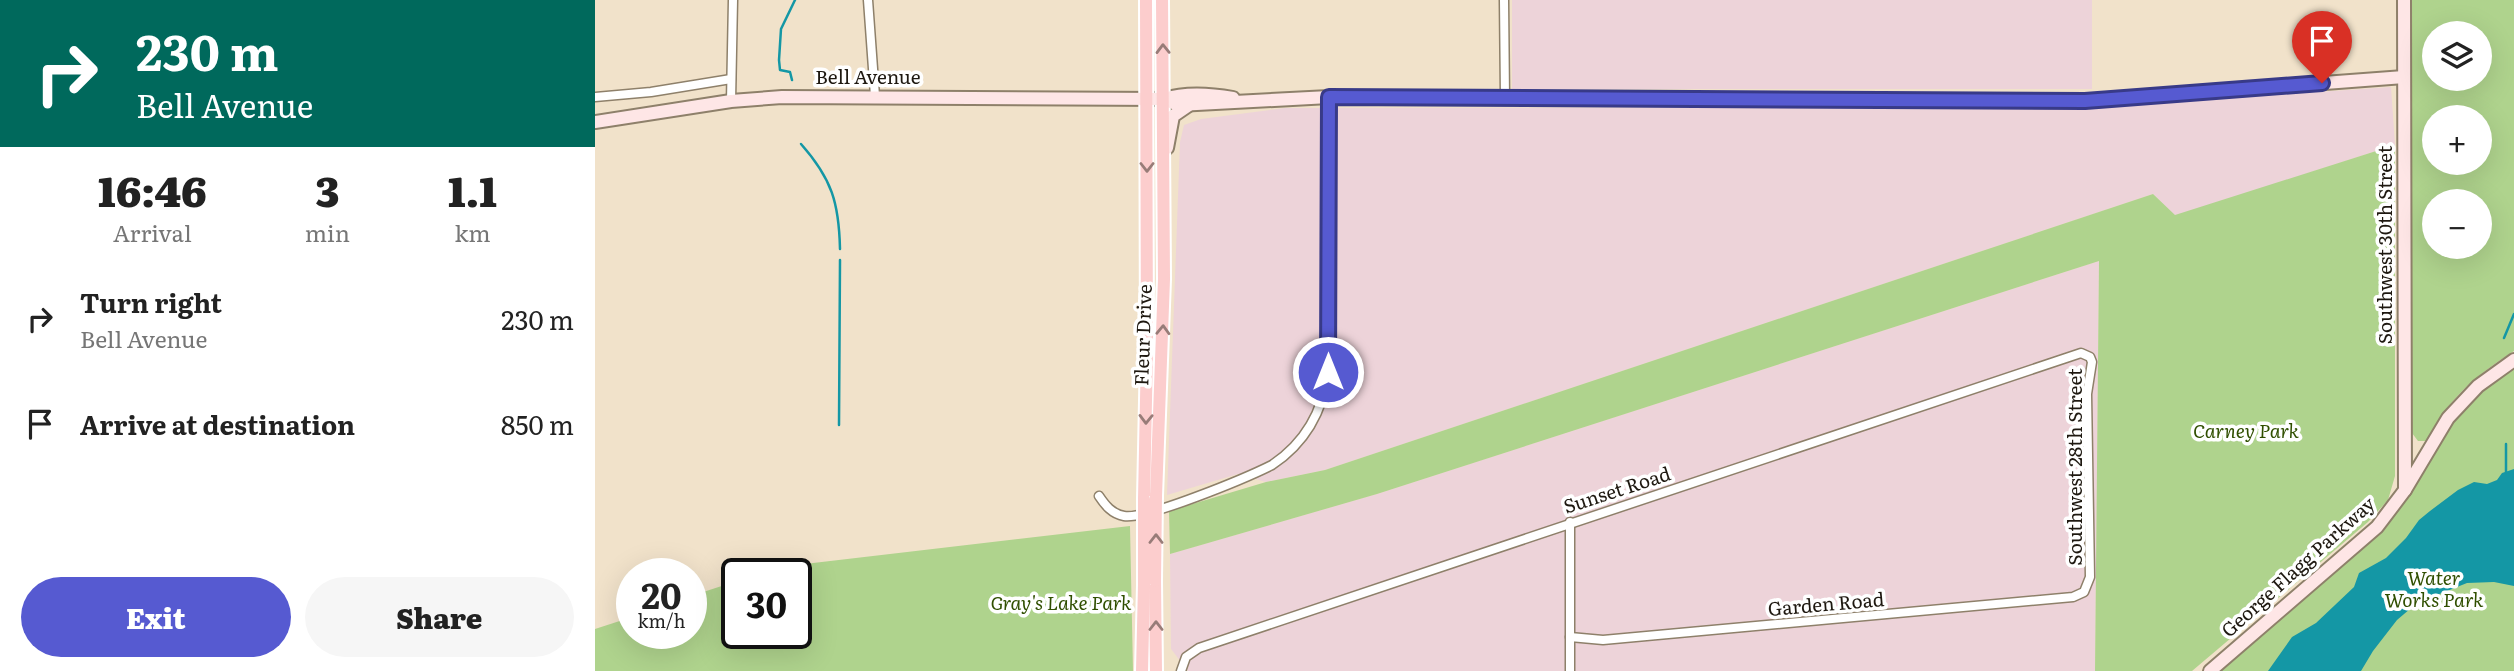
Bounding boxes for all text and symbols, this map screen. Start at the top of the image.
pin [2292,11,2352,83]
text: 230 m [136,13,279,86]
map controls [2422,21,2492,259]
button: layers [2422,21,2492,91]
icon: arrive [2303,22,2341,60]
icon: right [21,28,112,119]
one-way arrow [1155,44,1171,54]
street label: Bell Avenue [815,62,921,90]
text: Bell Avenue [136,80,313,128]
button: + [2422,105,2492,175]
street label: Southwest 30th Street [2370,145,2398,344]
text: 16:46 [98,158,207,220]
text: 3 [315,158,339,220]
text: 1.1 [448,158,497,220]
one-way arrow [1139,162,1155,172]
button: − [2422,189,2492,259]
text: Arrival [113,215,192,249]
text: min [305,215,350,249]
text: km [454,215,491,249]
text: Turn right [80,282,222,321]
street label: Fleur Drive [1126,283,1158,386]
text: 230 m [501,299,574,338]
icon: right [21,300,59,338]
text: Bell Avenue [80,321,208,355]
one-way arrow [1155,324,1170,335]
position arrow [1291,335,1365,409]
street label: Southwest 28th Street [2060,368,2088,566]
text: Arrive at destination [80,404,355,443]
text: 850 m [501,404,574,443]
icon: arrive [21,405,59,443]
one-way arrow [1138,414,1154,424]
park label: Carney Park [2193,416,2300,444]
street label: Sunset Road [1559,458,1674,520]
street label: George Flagg Parkway [2214,489,2381,643]
one-way arrow [1148,533,1164,543]
speed limit sign: 30 [721,558,812,649]
park label: Water Works Park [2385,563,2484,613]
text: 20 [641,568,682,620]
button: Exit [21,577,291,657]
button: Share [305,577,574,657]
street label: Garden Road [1767,584,1886,622]
park label: Gray's Lake Park [990,588,1132,616]
text: km/h [638,607,685,634]
one-way arrow [1148,620,1164,631]

